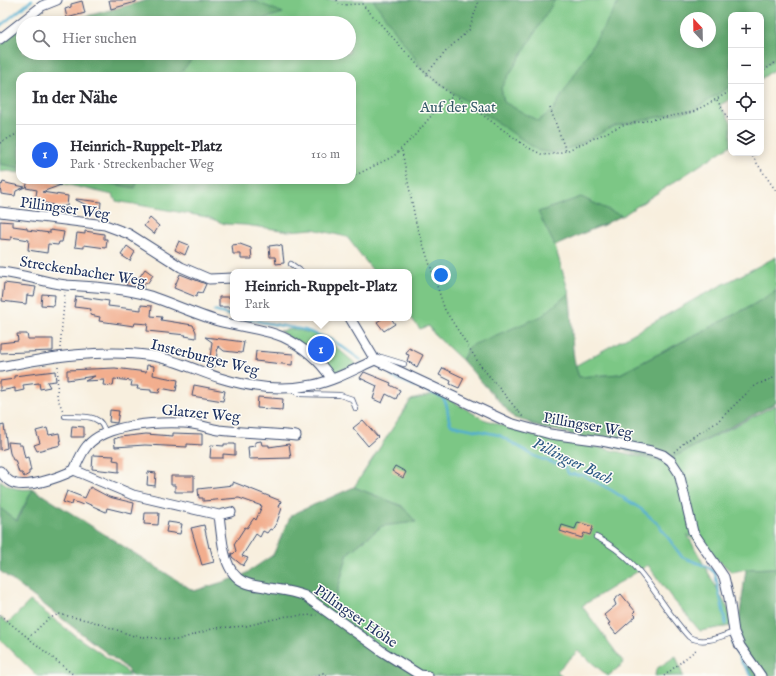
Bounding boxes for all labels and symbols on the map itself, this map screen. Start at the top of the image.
north arrow [680,12,716,48]
park label: Auf der Saat [419,98,496,117]
street label: Pillingser Weg [19,193,112,224]
street label: Streckenbacher Weg [18,252,148,291]
your location [431,265,451,285]
pin: 1 [308,334,334,364]
street label: Insterburger Weg [149,335,262,380]
street label: Glatzer Weg [161,401,242,426]
street label: Pillingser Weg [542,408,635,443]
water label: Pillingser Bach [529,434,616,490]
street label: Pillingser Höhe [310,581,401,652]

